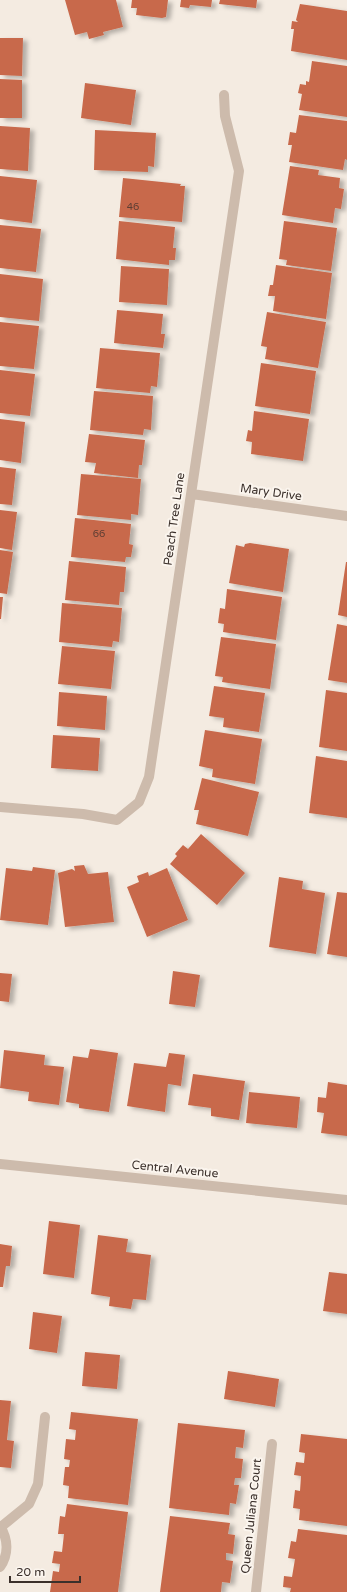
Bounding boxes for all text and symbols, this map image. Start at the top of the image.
house number: 46 [127,201,139,213]
street label: Peach Tree Lane [161,471,187,566]
street label: Mary Drive [239,481,303,503]
house number: 66 [93,528,105,540]
street label: Central Avenue [131,1157,219,1181]
street label: Queen Juliana Court [238,1457,264,1574]
scale bar [10,1558,80,1584]
text: 20 m [16,1565,45,1579]

